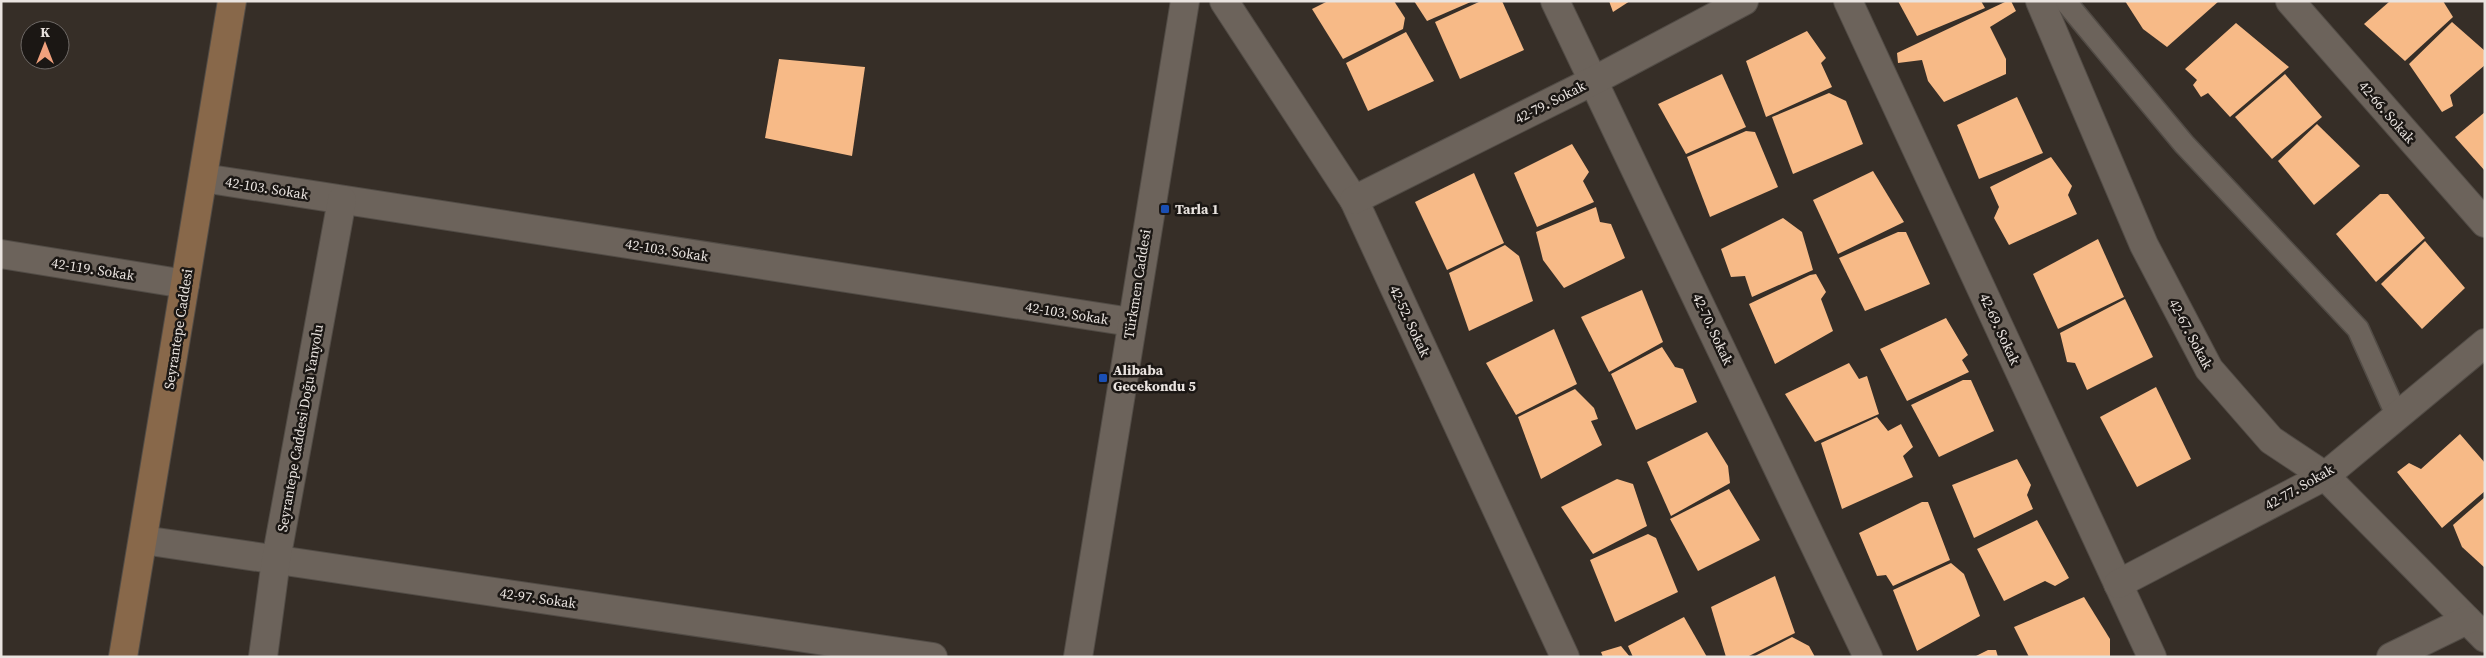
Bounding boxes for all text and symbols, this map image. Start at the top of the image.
north arrow [20,20,70,70]
text: K [40,22,50,42]
street label: 42-79. Sokak [1511,75,1589,128]
street label: 42-66. Sokak [2354,76,2420,148]
street label: 42-103. Sokak [224,172,310,204]
place label: Tarla 1 [1175,199,1219,219]
marker: Tarla 1 [1159,203,1171,215]
street label: Türkmen Caddesi [1118,228,1156,340]
street label: 42-103. Sokak [624,234,710,266]
street label: 42-119. Sokak [50,253,136,285]
street label: Seyrantepe Caddesi [159,267,197,391]
street label: 42-52. Sokak [1385,282,1435,360]
street label: 42-70. Sokak [1688,290,1738,368]
street label: 42-69. Sokak [1975,290,2025,368]
street label: 42-67. Sokak [2164,295,2218,373]
street label: 42-103. Sokak [1024,297,1110,329]
street label: Seyrantepe Caddesi Doğu Yanyolu [272,323,328,533]
place label: Alibaba Gecekondu 5 [1113,360,1196,396]
marker: Alibaba Gecekondu 5 [1097,372,1109,384]
street label: 42-77. Sokak [2261,459,2338,515]
street label: 42-97. Sokak [498,583,578,613]

